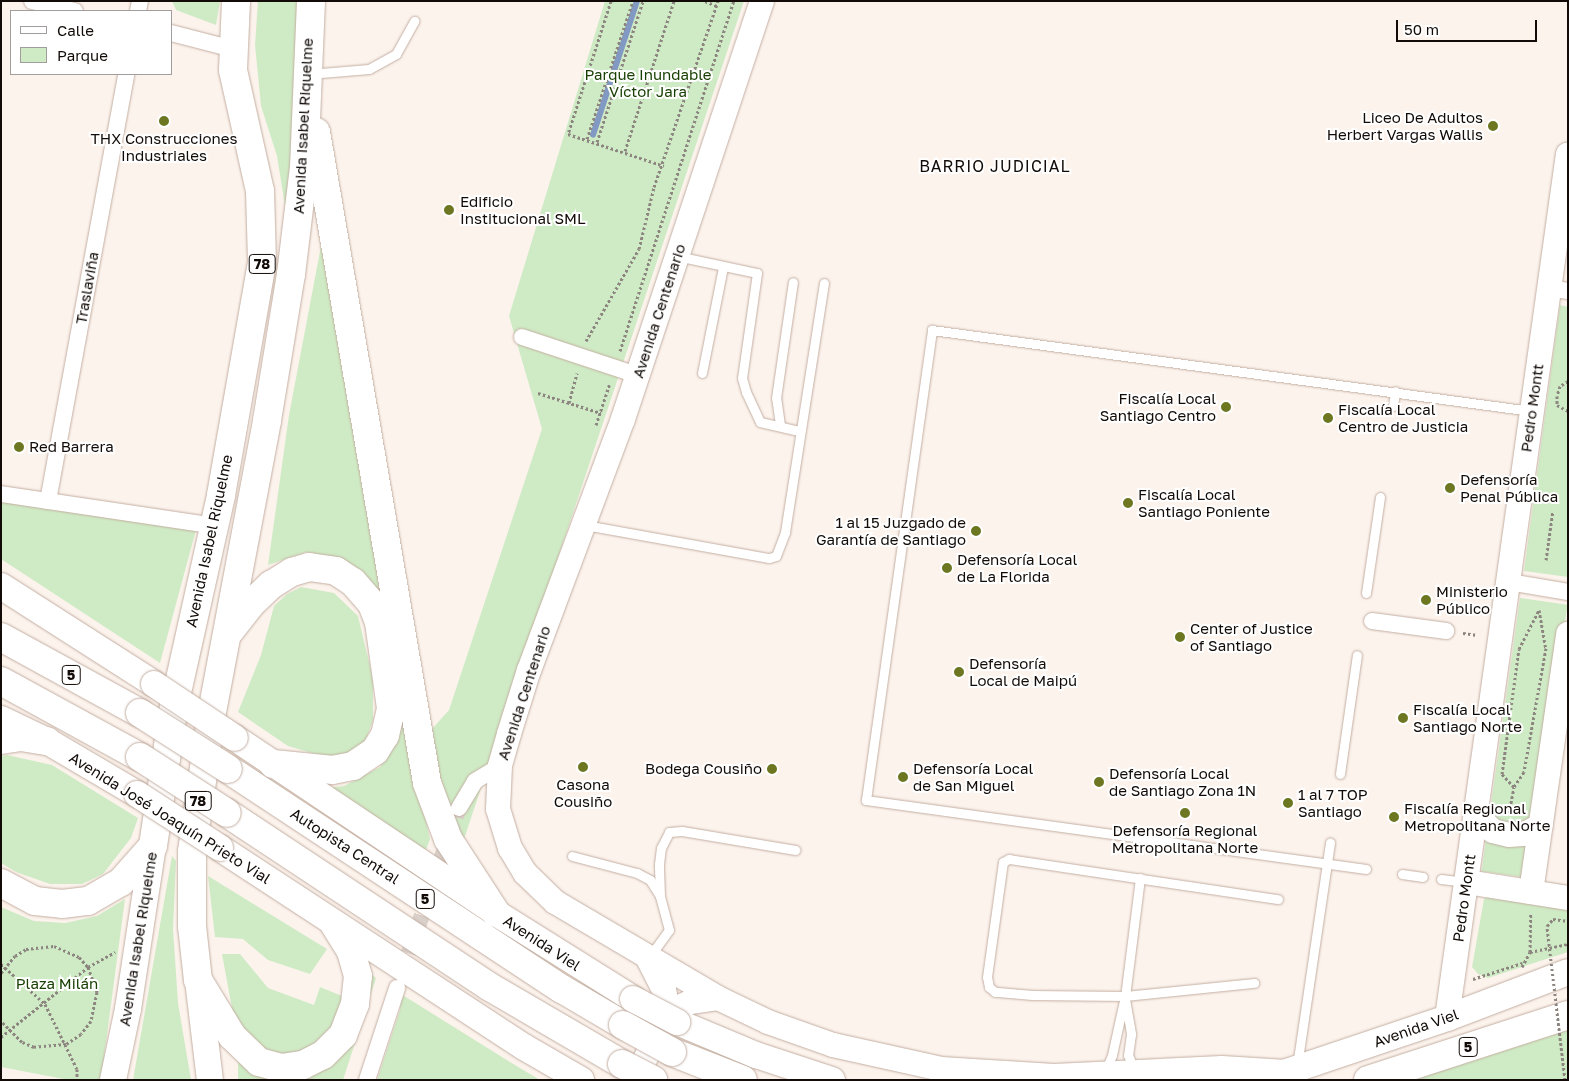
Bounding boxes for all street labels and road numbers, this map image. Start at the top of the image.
street label: Avenida Isabel Riquelme [289,38,317,214]
street label: Avenida Centenario [629,242,689,380]
street label: Traslaviña [72,250,102,326]
road number: 78 [248,252,276,276]
street label: Pedro Montt [1517,363,1547,453]
street label: Avenida Isabel Riquelme [182,453,236,629]
street label: Avenida Centenario [494,624,554,762]
road number: 5 [61,664,81,686]
street label: Avenida José Joaquín Prieto Vial [66,748,274,888]
road number: 78 [184,789,212,812]
street label: Autopista Central [287,804,403,888]
street label: Avenida Isabel Riquelme [115,851,161,1027]
street label: Pedro Montt [1449,853,1479,943]
road number: 5 [415,888,435,911]
street label: Avenida Viel [500,911,584,975]
street label: Avenida Viel [1371,1005,1461,1051]
road number: 5 [1458,1036,1478,1058]

